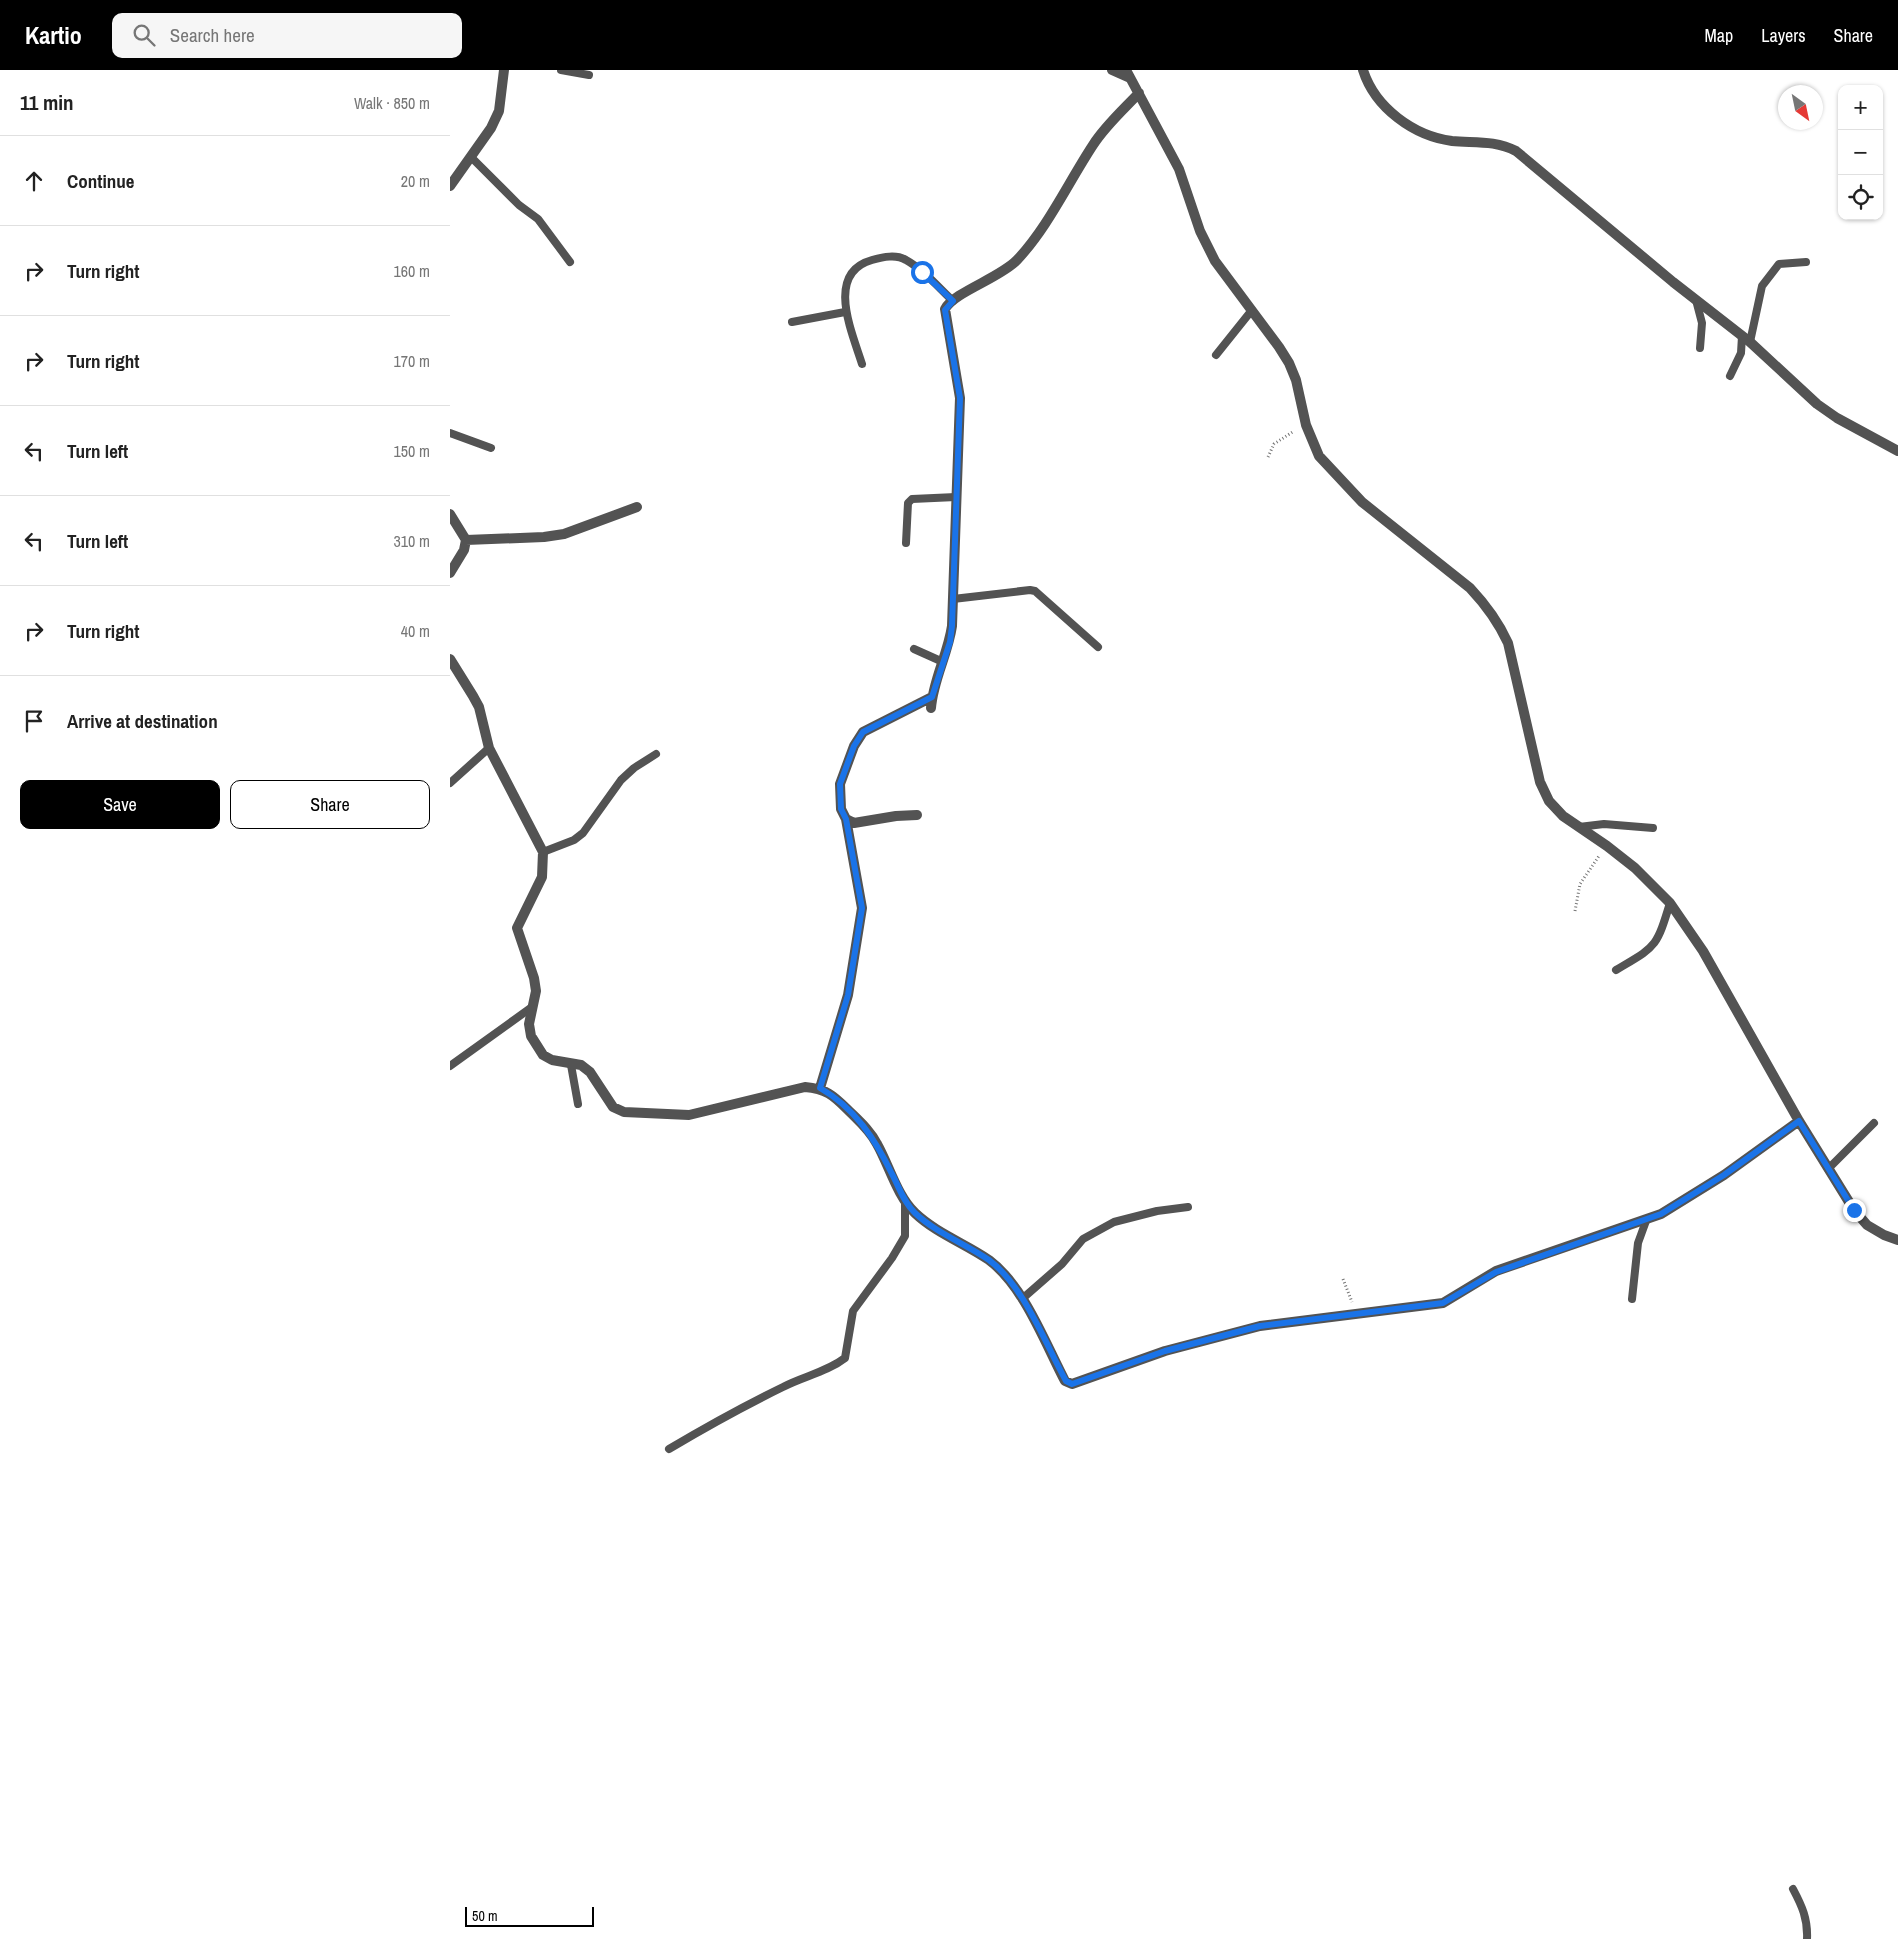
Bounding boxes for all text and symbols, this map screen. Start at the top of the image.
search box [112,13,462,58]
text: Kartio [25,19,82,51]
icon: search [130,21,158,49]
text: Search here [170,22,255,48]
text: Map [1705,23,1733,48]
text: Layers [1761,23,1806,48]
text: Share [1834,23,1873,48]
north arrow [1778,85,1823,130]
map controls [1838,85,1883,220]
button: + [1838,85,1883,130]
text: 11 min [20,88,74,117]
text: Walk · 850 m [354,92,430,114]
button: − [1838,130,1883,175]
icon: ahead [20,167,48,195]
text: Continue [67,168,135,194]
text: 20 m [401,170,430,192]
button: locate [1838,175,1883,220]
icon: right [20,257,48,285]
text: Turn right [67,258,139,284]
text: 160 m [394,260,430,282]
route start [911,261,934,284]
icon: right [20,347,48,375]
text: Turn right [67,348,139,374]
text: 170 m [394,350,430,372]
icon: left [20,437,48,465]
text: Turn left [67,438,128,464]
text: 150 m [394,440,430,462]
icon: left [20,527,48,555]
text: Turn left [67,528,128,554]
text: 310 m [394,530,430,552]
icon: right [20,617,48,645]
text: Turn right [67,618,139,644]
text: 40 m [401,620,430,642]
icon: arrive [20,707,48,735]
text: Arrive at destination [67,708,218,734]
button: Save [20,780,220,829]
button: Share [230,780,430,829]
route end [1843,1199,1866,1222]
scale bar [465,1904,594,1927]
text: 50 m [472,1907,498,1925]

